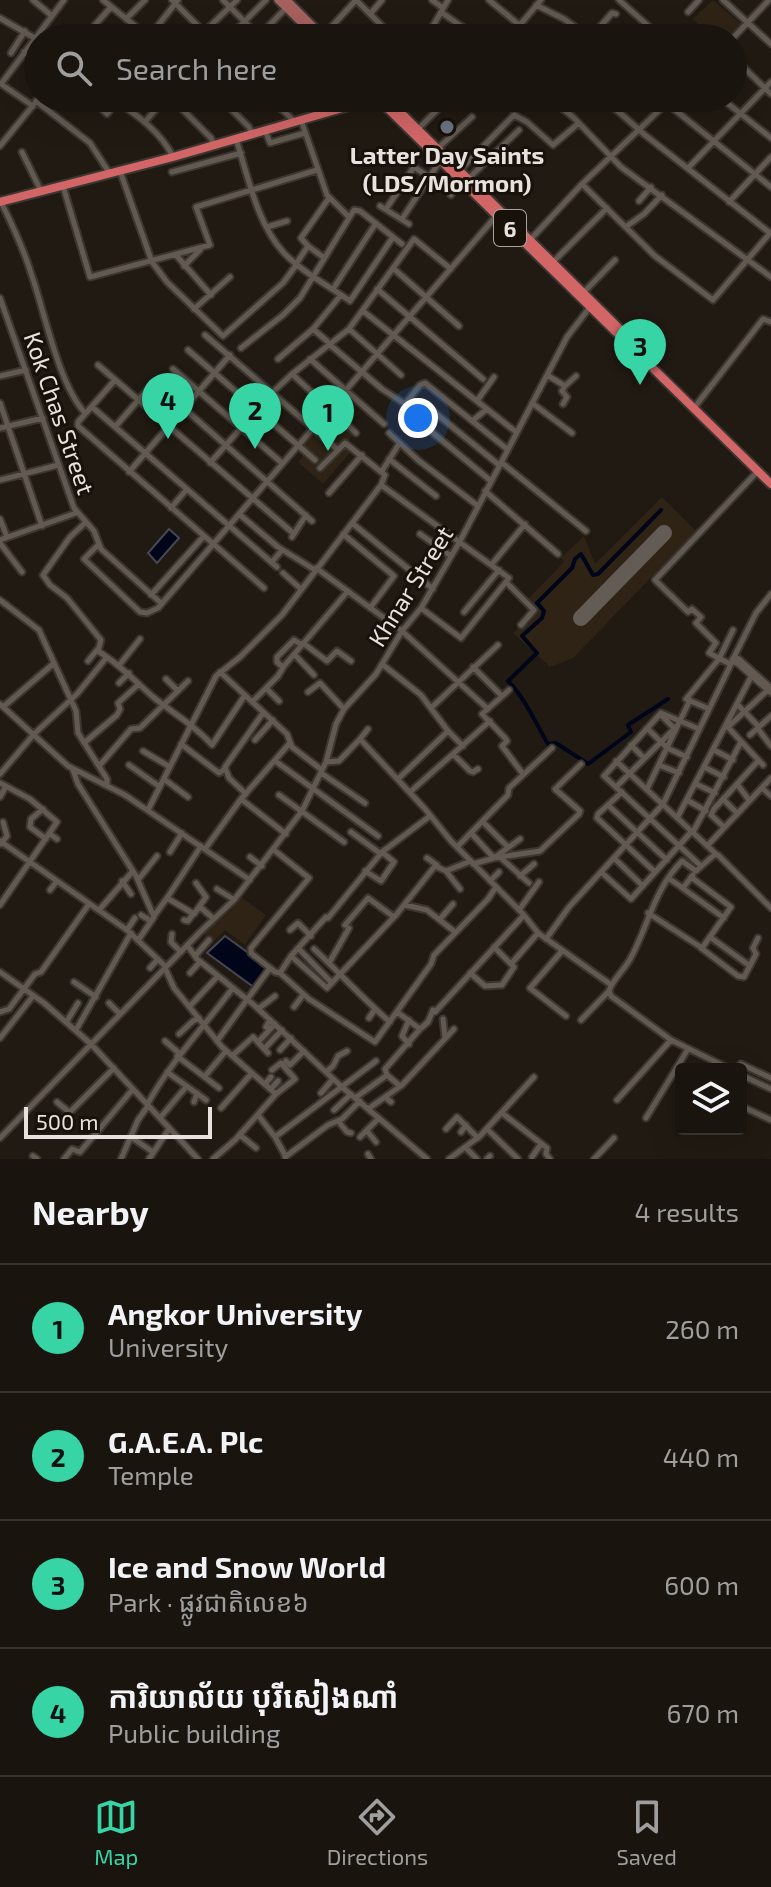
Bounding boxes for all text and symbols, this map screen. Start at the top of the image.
search box [24,24,747,112]
icon: search [52,46,96,90]
text: Search here [116,50,277,86]
marker: Latter Day Saints (LDS/Mormon) [438,118,456,136]
place label: Latter Day Saints (LDS/Mormon) [350,140,544,197]
road number: 6 [494,210,526,246]
pin: 3 [614,319,666,385]
street label: Kok Chas Street [19,328,101,498]
pin: 4 [142,373,194,439]
pin: 2 [229,383,281,449]
pin: 1 [302,385,354,451]
your location [398,398,438,438]
street label: Khnar Street [362,520,458,652]
map controls [675,1063,747,1135]
button: layers [675,1063,747,1135]
scale bar [24,1103,212,1139]
text: 500 m [36,1108,99,1134]
text: Nearby [32,1191,149,1232]
text: 4 results [634,1196,739,1227]
text: Angkor University [108,1295,363,1331]
text: 1 [52,1313,64,1344]
text: 260 m [665,1313,739,1344]
text: University [108,1331,228,1362]
text: G.A.E.A. Plc [108,1423,263,1459]
text: 2 [50,1441,66,1472]
text: 440 m [663,1441,739,1472]
text: Temple [108,1459,194,1490]
text: Ice and Snow World [108,1548,386,1584]
text: 3 [51,1569,65,1600]
text: 600 m [664,1569,739,1600]
text: Park · ផ្លូវជាតិលេខ៦ [108,1586,309,1617]
text: ការិយាល័យ បុរីសៀងណាំ [108,1678,398,1714]
text: 4 [50,1697,66,1728]
text: 670 m [667,1697,739,1728]
text: Public building [108,1717,280,1748]
tab: Map [94,1795,138,1869]
tab: Directions [327,1795,428,1869]
tab: Saved [616,1795,677,1869]

